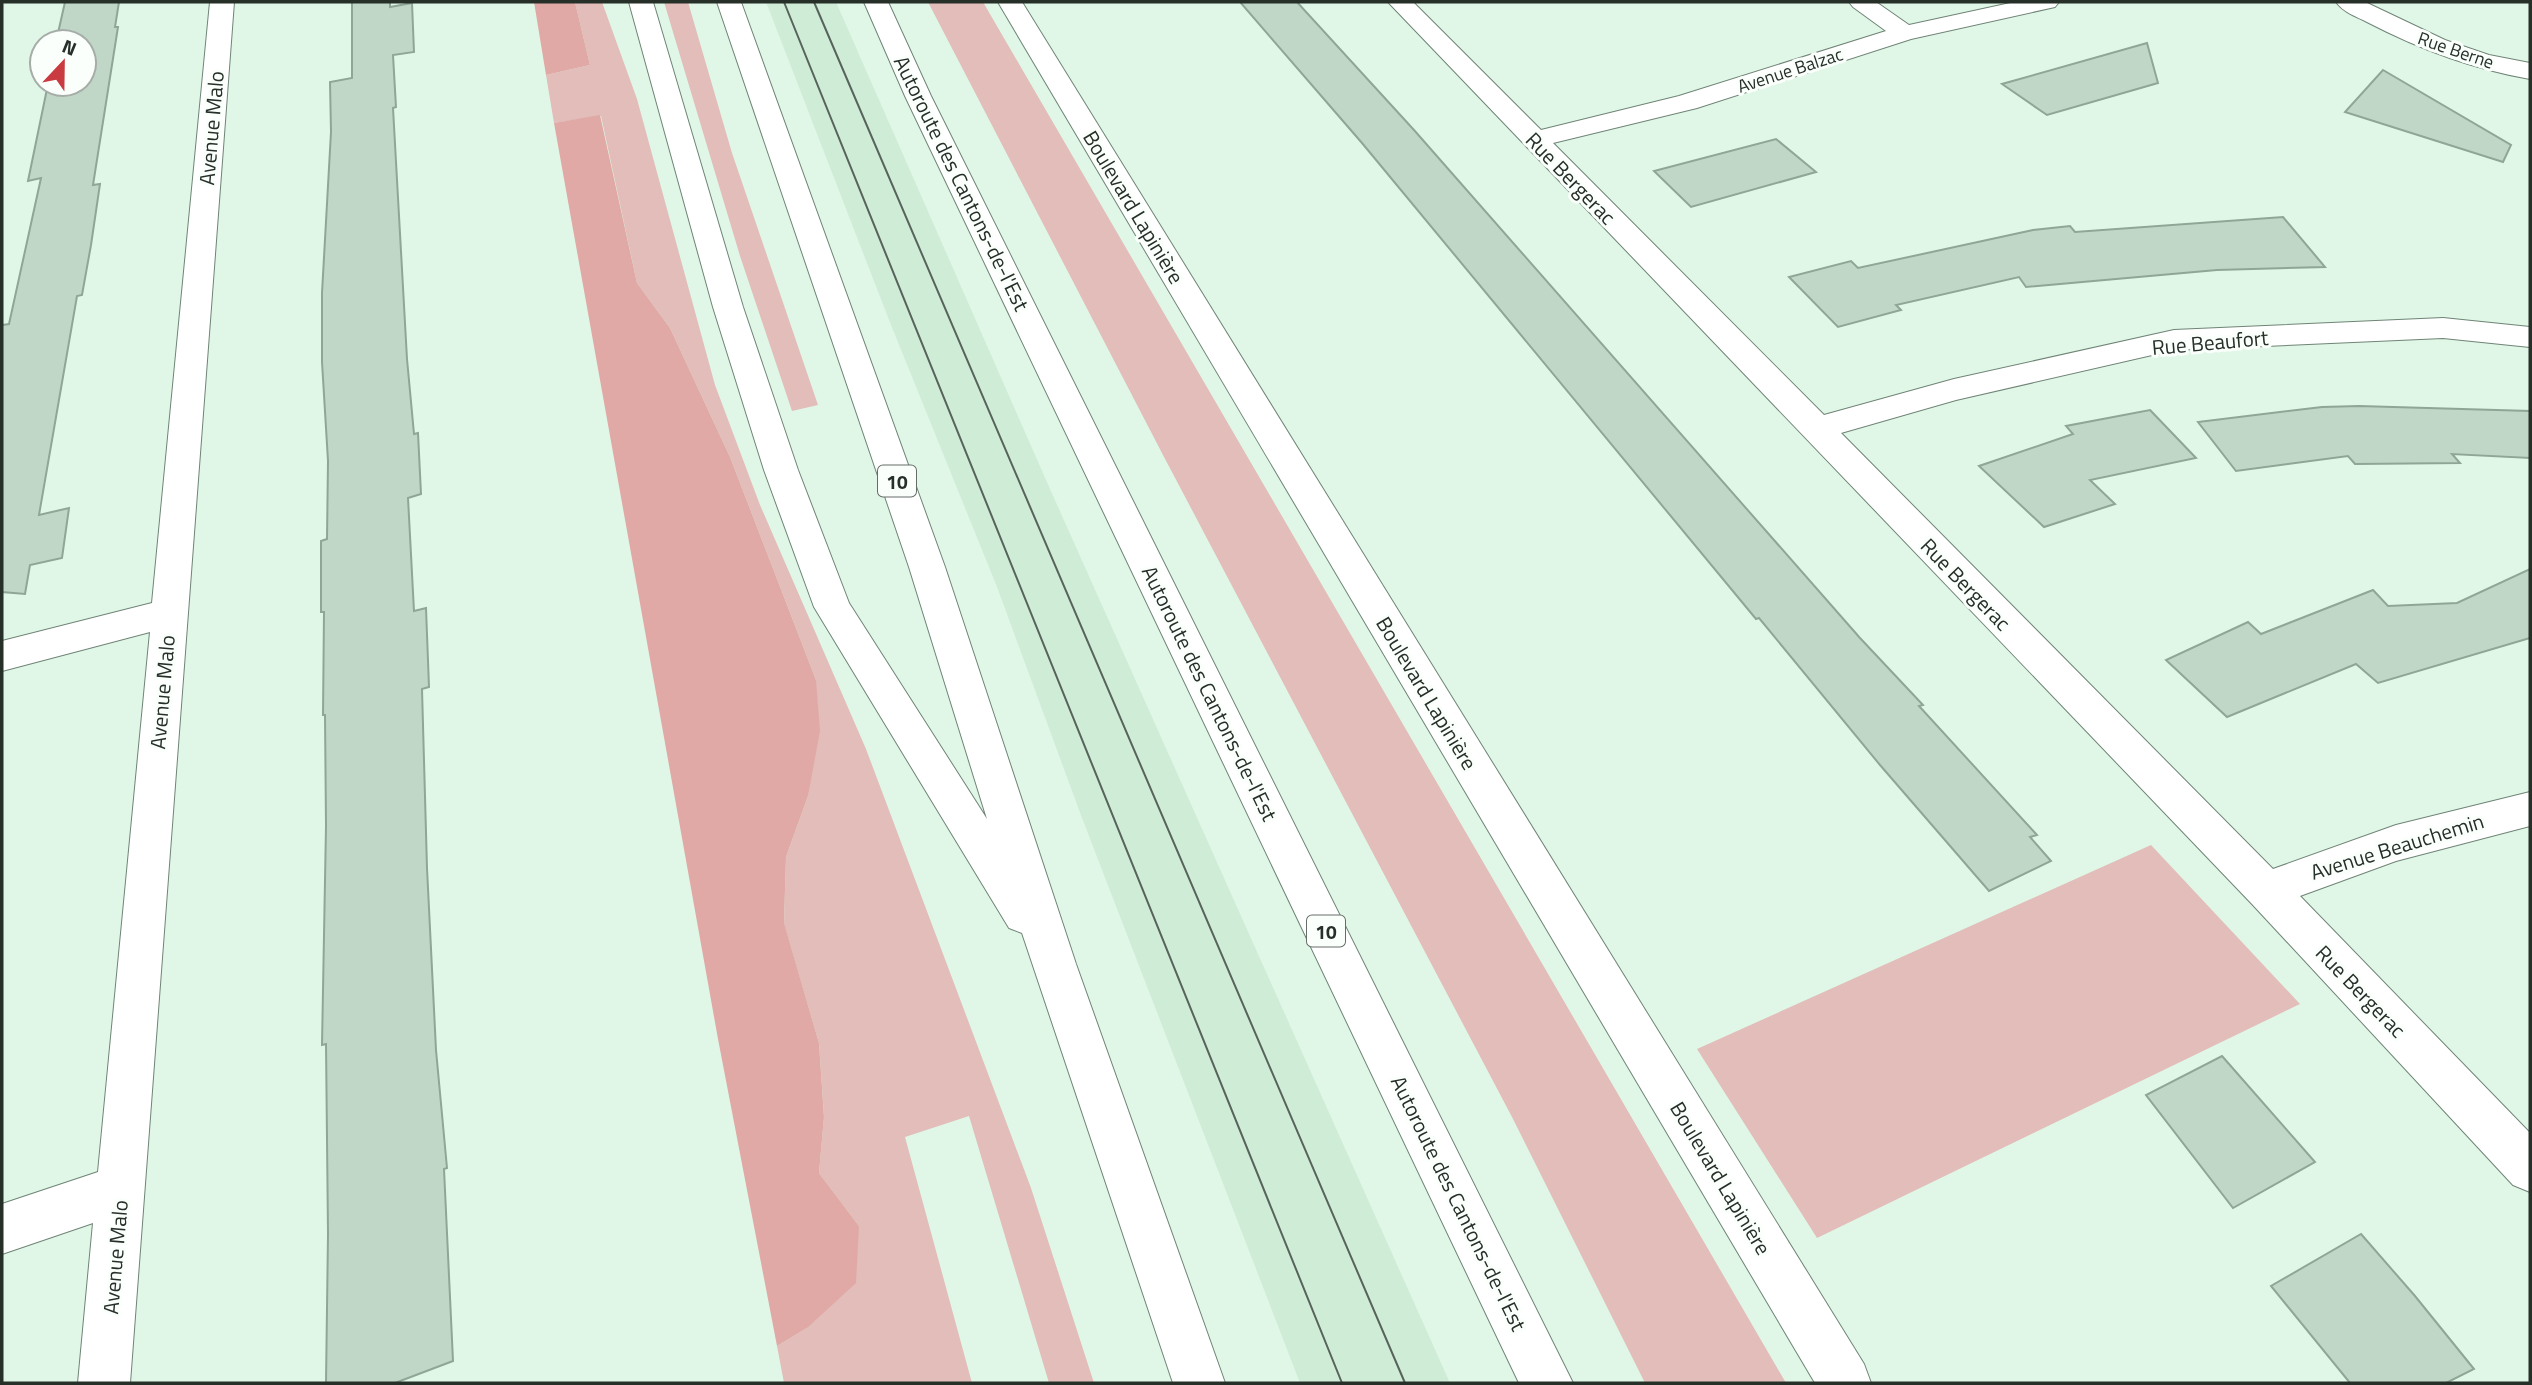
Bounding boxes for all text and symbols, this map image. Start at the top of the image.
street label: Rue Berne [2414,24,2498,76]
north arrow [28,28,98,98]
text: N [58,31,81,63]
street label: Avenue Balzac [1734,40,1846,100]
street label: Autoroute des Cantons-de-l'Est [886,50,1038,317]
street label: Avenue Malo [190,70,232,186]
street label: Boulevard Lapinière [1075,124,1193,290]
street label: Rue Bergerac [1518,124,1624,232]
street label: Rue Beaufort [2150,321,2270,363]
road number: 10 [878,466,916,496]
street label: Rue Bergerac [1913,530,2019,638]
street label: Autoroute des Cantons-de-l'Est [1134,560,1286,827]
street label: Boulevard Lapinière [1368,610,1486,776]
street label: Avenue Malo [141,634,183,750]
street label: Avenue Beauchemin [2306,804,2488,888]
road number: 10 [1307,916,1345,946]
street label: Rue Bergerac [2308,937,2414,1045]
street label: Autoroute des Cantons-de-l'Est [1383,1070,1535,1337]
street label: Boulevard Lapinière [1662,1095,1780,1261]
street label: Avenue Malo [94,1199,136,1315]

